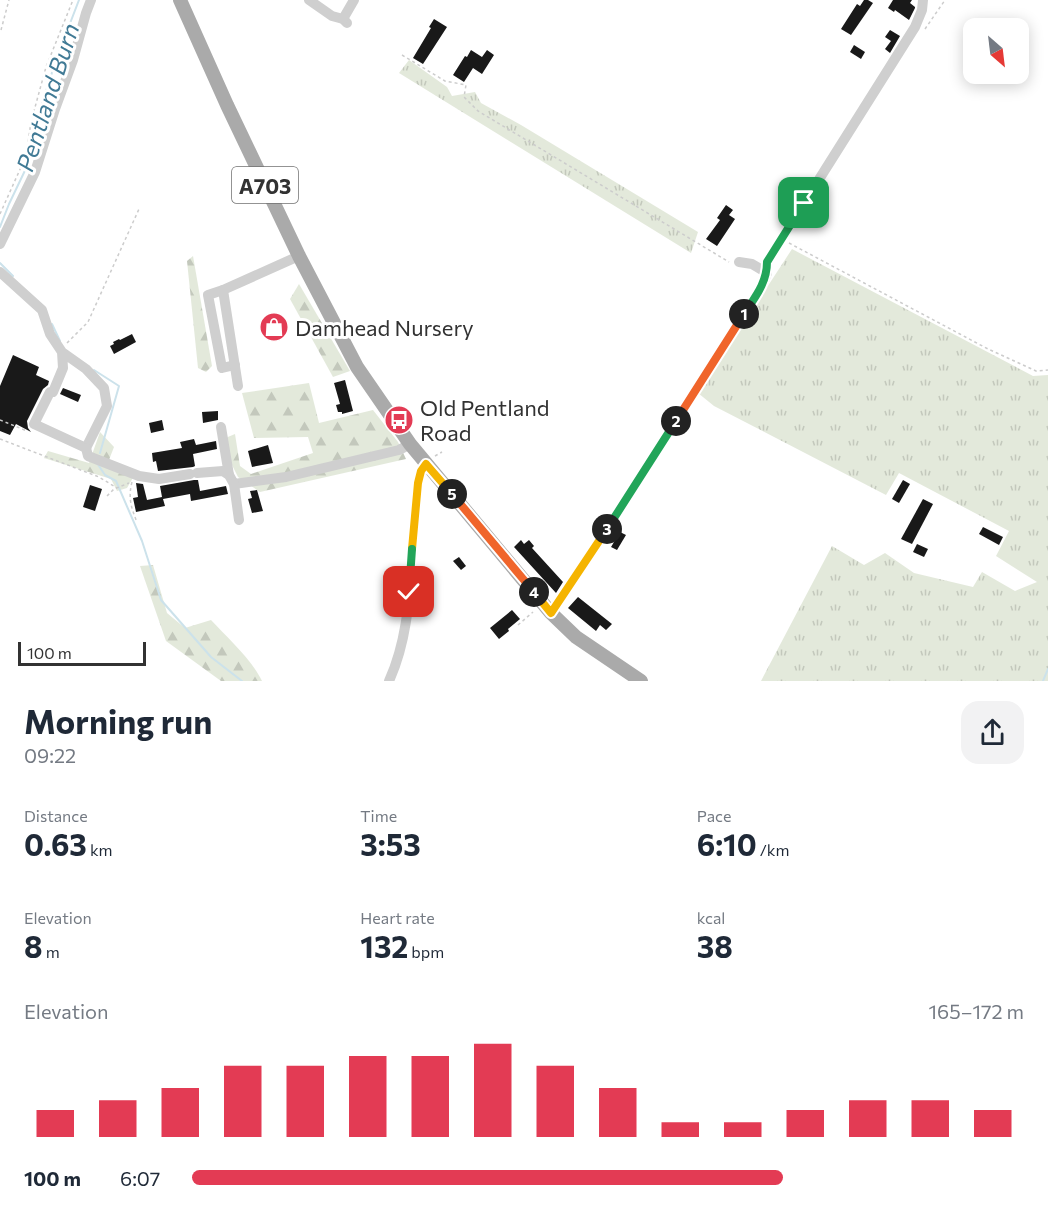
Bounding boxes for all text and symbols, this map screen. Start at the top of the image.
north arrow [963,18,1029,84]
map controls [963,18,1029,84]
water label: Pentland Burn [9,19,85,175]
road number: A703 [232,167,298,203]
pin [778,177,829,228]
icon: arrive [787,186,820,219]
pin: 1 [729,299,759,329]
text: 1 [740,304,748,323]
shop icon: Damhead Nursery [258,311,290,343]
place label: Damhead Nursery [295,314,474,341]
place label: Old Pentland Road [420,394,550,446]
bus stop icon: Old Pentland Road [383,404,415,436]
pin: 2 [661,406,691,436]
text: 2 [671,411,681,430]
pin: 5 [437,479,467,509]
text: 5 [447,484,457,503]
pin: 3 [592,514,622,544]
text: 3 [602,519,612,538]
pin [383,566,434,617]
icon: check [392,575,425,608]
pin: 4 [519,577,549,607]
text: 4 [529,582,539,601]
scale bar [18,639,146,666]
text: 100 m [27,643,72,662]
text: Morning run [24,700,212,741]
button: share [961,701,1024,764]
text: 09:22 [24,743,76,767]
text: Distance [24,806,88,825]
text: Time [360,806,397,825]
text: Pace [697,806,731,825]
text: 0.63 [24,825,87,862]
text: 3:53 [360,825,421,862]
text: 6:10 [697,825,757,862]
text: km [87,840,113,859]
text: /km [757,840,789,859]
text: Elevation [24,908,92,927]
text: Heart rate [360,908,435,927]
text: kcal [697,908,725,927]
text: 8 [24,927,43,964]
text: 132 [360,927,408,964]
text: 38 [697,927,733,964]
text: m [43,942,60,961]
text: bpm [408,942,444,961]
text: Elevation [24,999,109,1023]
text: 165–172 m [929,999,1024,1023]
text: 100 m [24,1166,81,1190]
text: 6:07 [120,1166,160,1190]

